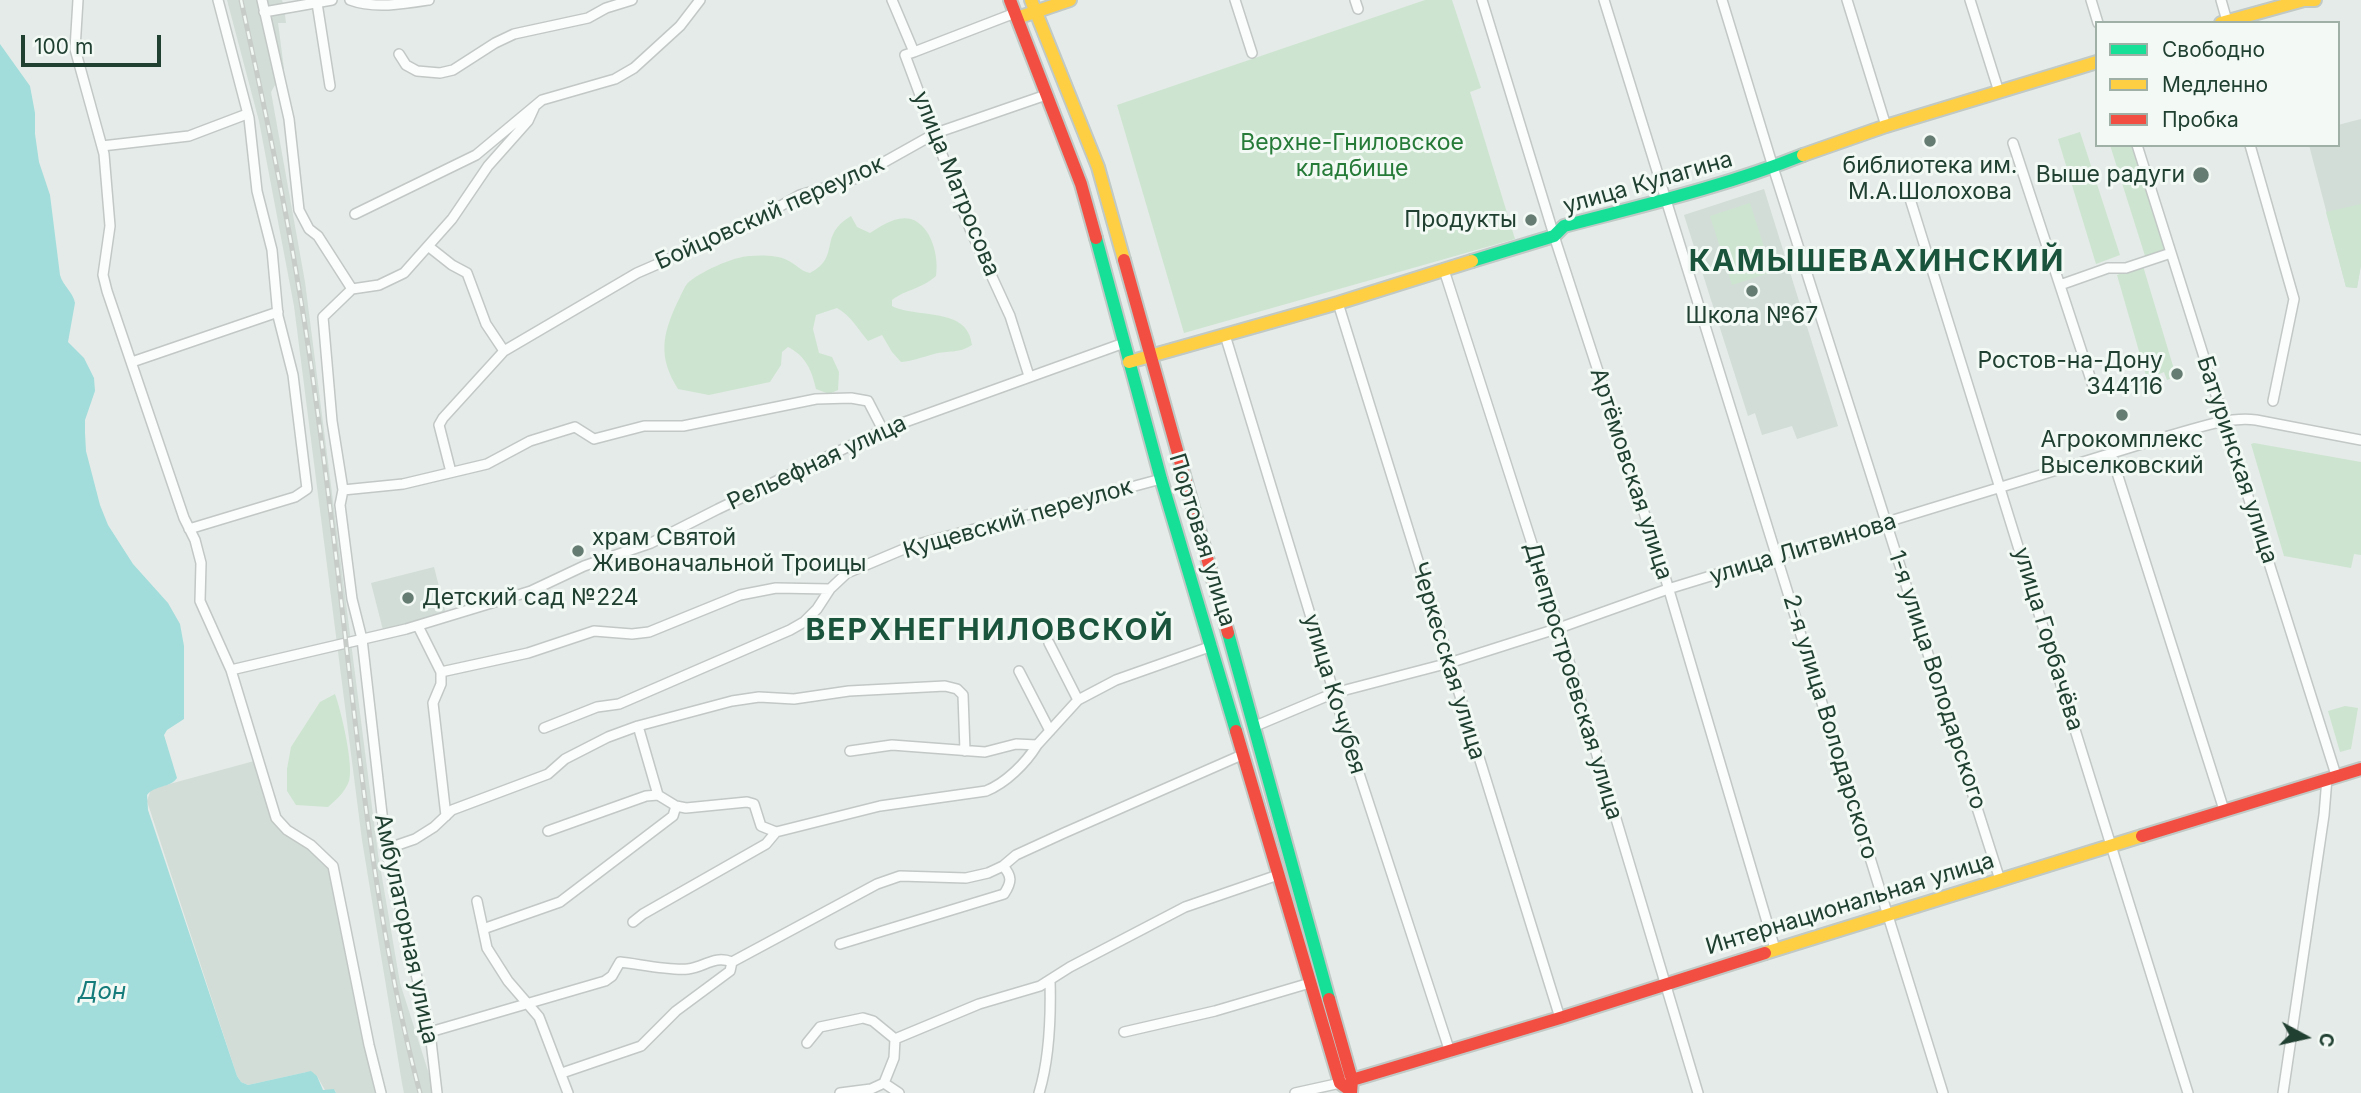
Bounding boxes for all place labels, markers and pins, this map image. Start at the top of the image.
marker: библиотека им. М.А.Шолохова [1922,133,1938,149]
place label: библиотека им. М.А.Шолохова [1843,152,2017,206]
place label: Выше радуги [2036,161,2185,189]
marker: Выше радуги [2191,165,2211,185]
place label: Продукты [1404,206,1517,234]
marker: Продукты [1523,212,1539,228]
marker: Школа №67 [1744,283,1760,299]
place label: Школа №67 [1686,302,1818,330]
place label: Ростов-на-Дону 344116 [1978,347,2163,401]
marker: Ростов-на-Дону 344116 [2169,366,2185,382]
marker: Агрокомплекс Выселковский [2114,407,2130,423]
place label: Агрокомплекс Выселковский [2040,426,2204,480]
place label: храм Святой Живоначальной Троицы [592,524,866,578]
marker: храм Святой Живоначальной Троицы [570,543,586,559]
place label: Детский сад №224 [422,584,639,612]
marker: Детский сад №224 [400,590,416,606]

